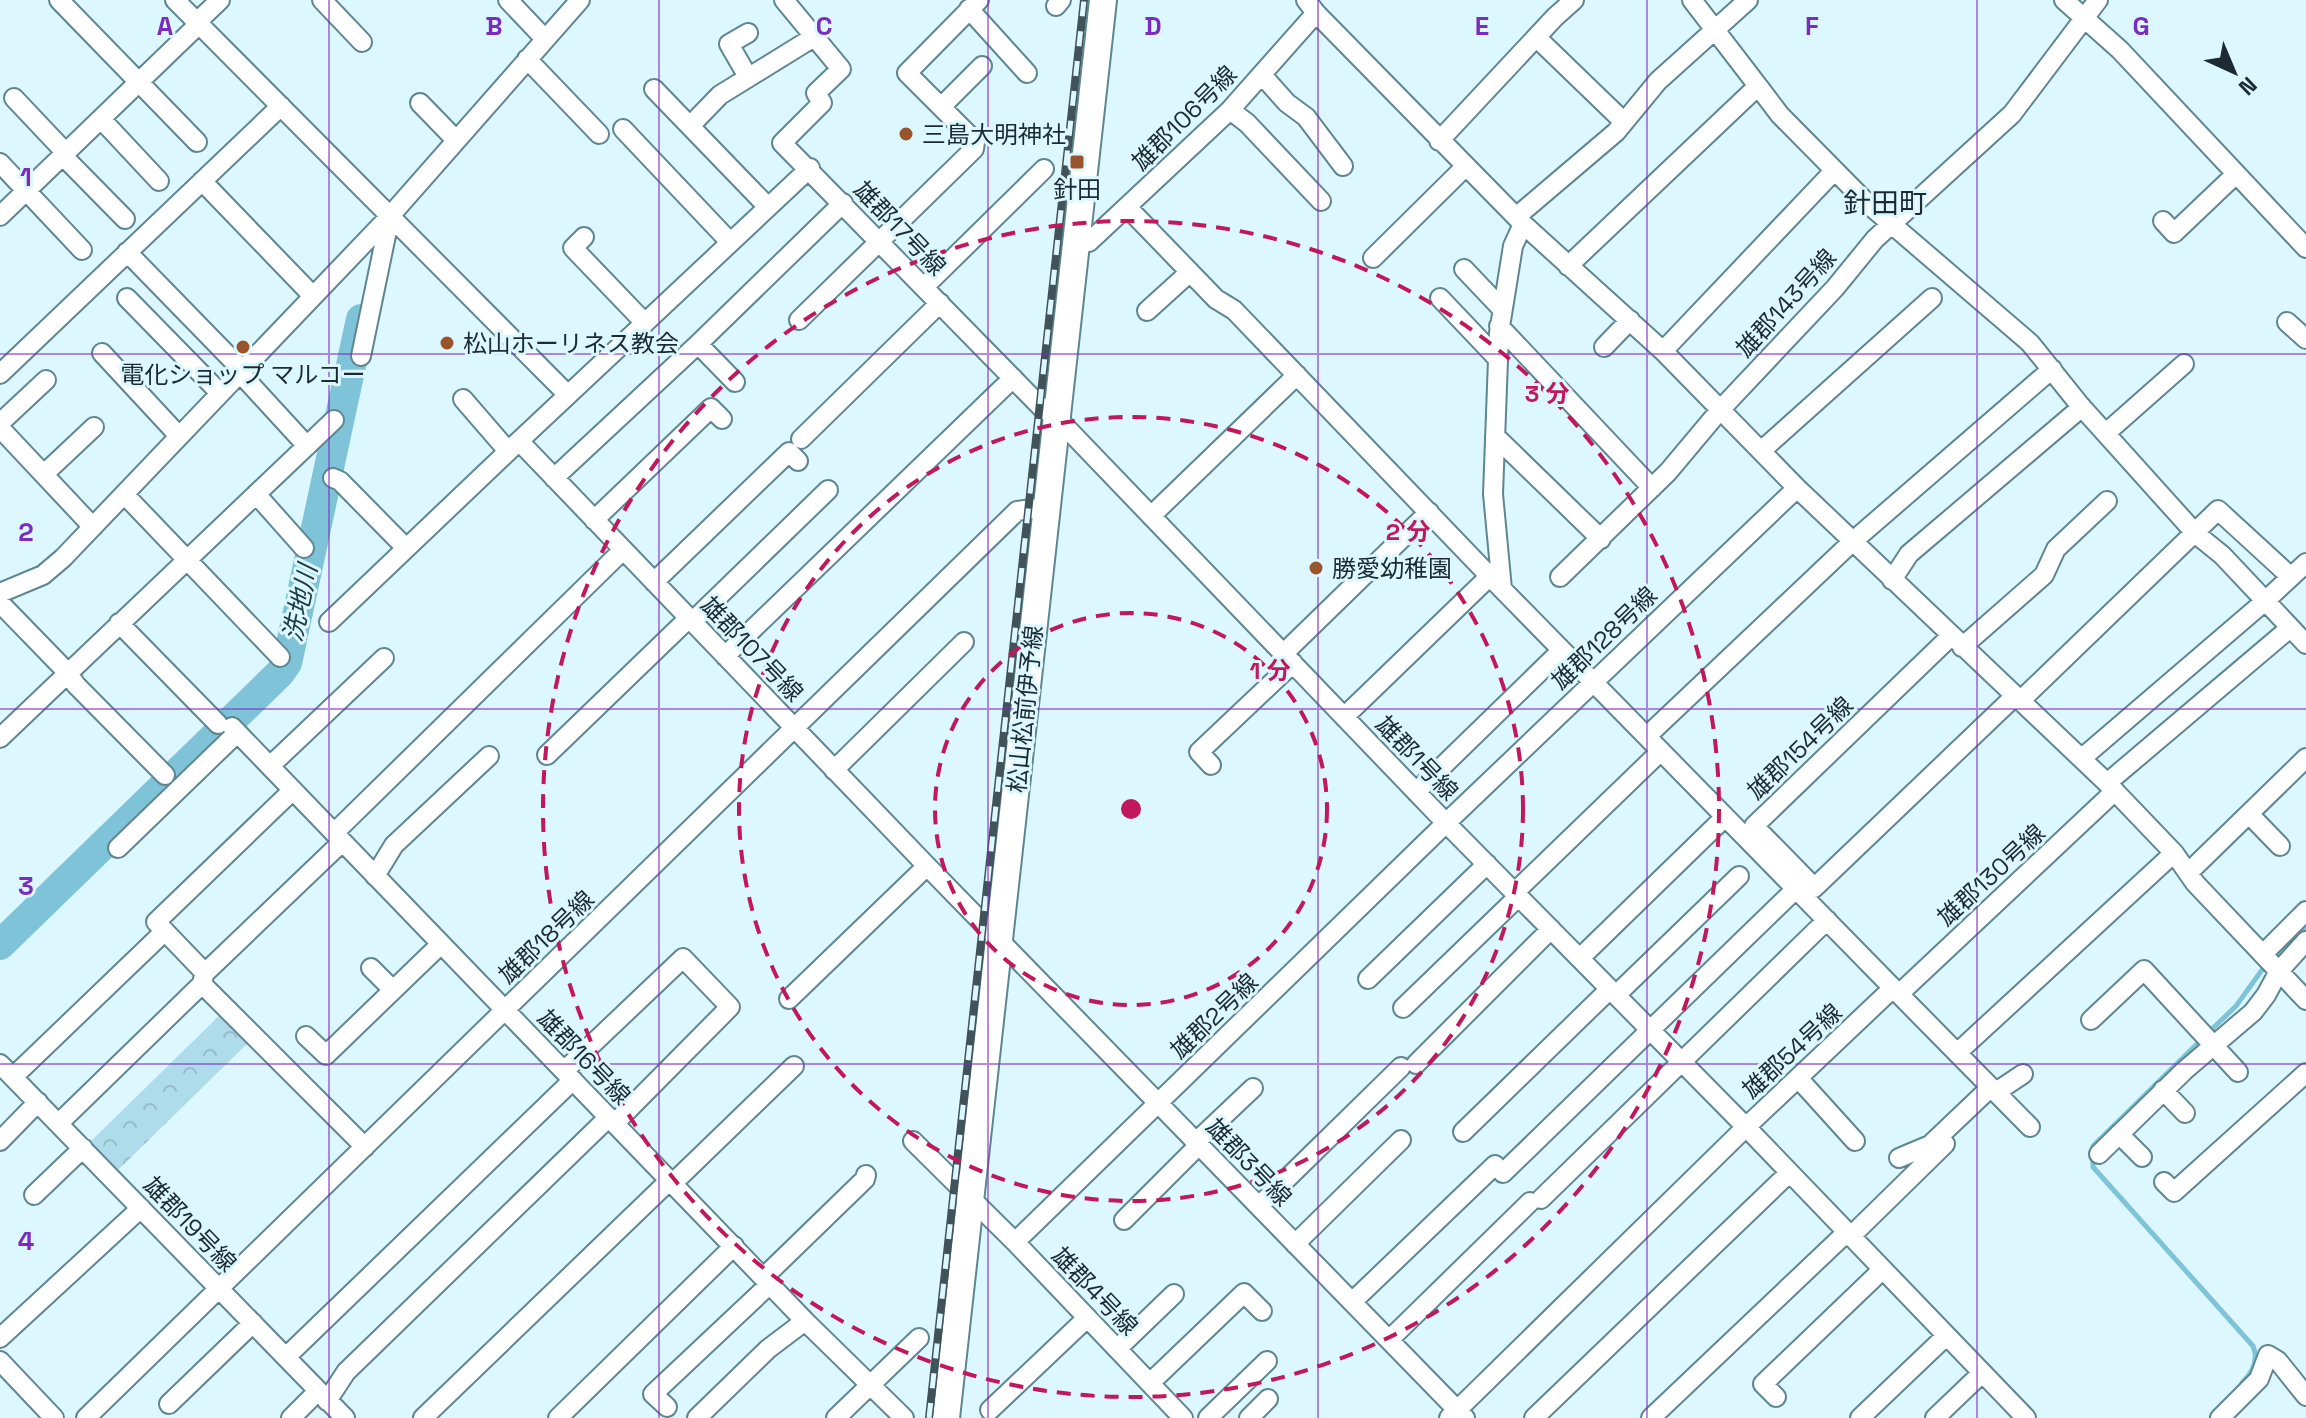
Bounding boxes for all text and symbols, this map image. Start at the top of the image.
text: A [157,9,174,43]
text: B [485,9,503,43]
text: C [816,9,832,43]
text: D [1144,9,1162,43]
text: E [1475,9,1489,43]
text: F [1805,9,1819,43]
text: G [2132,9,2150,43]
north arrow [2194,32,2274,112]
street label: 雄郡106号線 [1125,59,1243,177]
text: N [2233,71,2263,102]
place label: 三島大明神社 [922,119,1066,150]
marker: 三島大明神社 [897,125,915,143]
marker: 針田 [1068,153,1086,171]
text: 1 [20,160,32,194]
street label: 雄郡17号線 [847,174,953,282]
place label: 針田 [1053,174,1101,205]
district label: 針田町 [1843,185,1927,221]
street label: 雄郡143号線 [1729,242,1843,364]
place label: 松山ホーリネス教会 [463,328,679,359]
marker: 松山ホーリネス教会 [438,334,456,352]
marker: 電化ショップ マルコー [234,338,252,356]
place label: 電化ショップ マルコー [120,359,366,390]
text: 3 分 [1525,378,1569,409]
text: 2 [18,515,34,549]
text: 2 分 [1386,516,1430,547]
place label: 勝愛幼稚園 [1332,553,1452,584]
water label: 洗地川 [275,558,325,645]
marker: 勝愛幼稚園 [1307,559,1325,577]
street label: 雄郡128号線 [1545,580,1663,696]
street label: 雄郡107号線 [694,590,810,708]
street label: 松山松前伊予線 [1001,624,1049,794]
text: 1 分 [1250,655,1290,686]
street label: 雄郡154号線 [1741,690,1859,806]
street label: 雄郡1号線 [1369,709,1465,807]
centre of rings [1117,795,1145,823]
street label: 雄郡130号線 [1931,817,2051,933]
text: 3 [18,869,34,903]
street label: 雄郡18号線 [492,884,600,990]
street label: 雄郡2号線 [1163,966,1265,1066]
street label: 雄郡54号線 [1736,997,1848,1105]
street label: 雄郡16号線 [531,1003,637,1111]
street label: 雄郡3号線 [1199,1111,1299,1213]
street label: 雄郡19号線 [137,1170,243,1278]
text: 4 [18,1224,34,1258]
street label: 雄郡4号線 [1045,1240,1145,1342]

